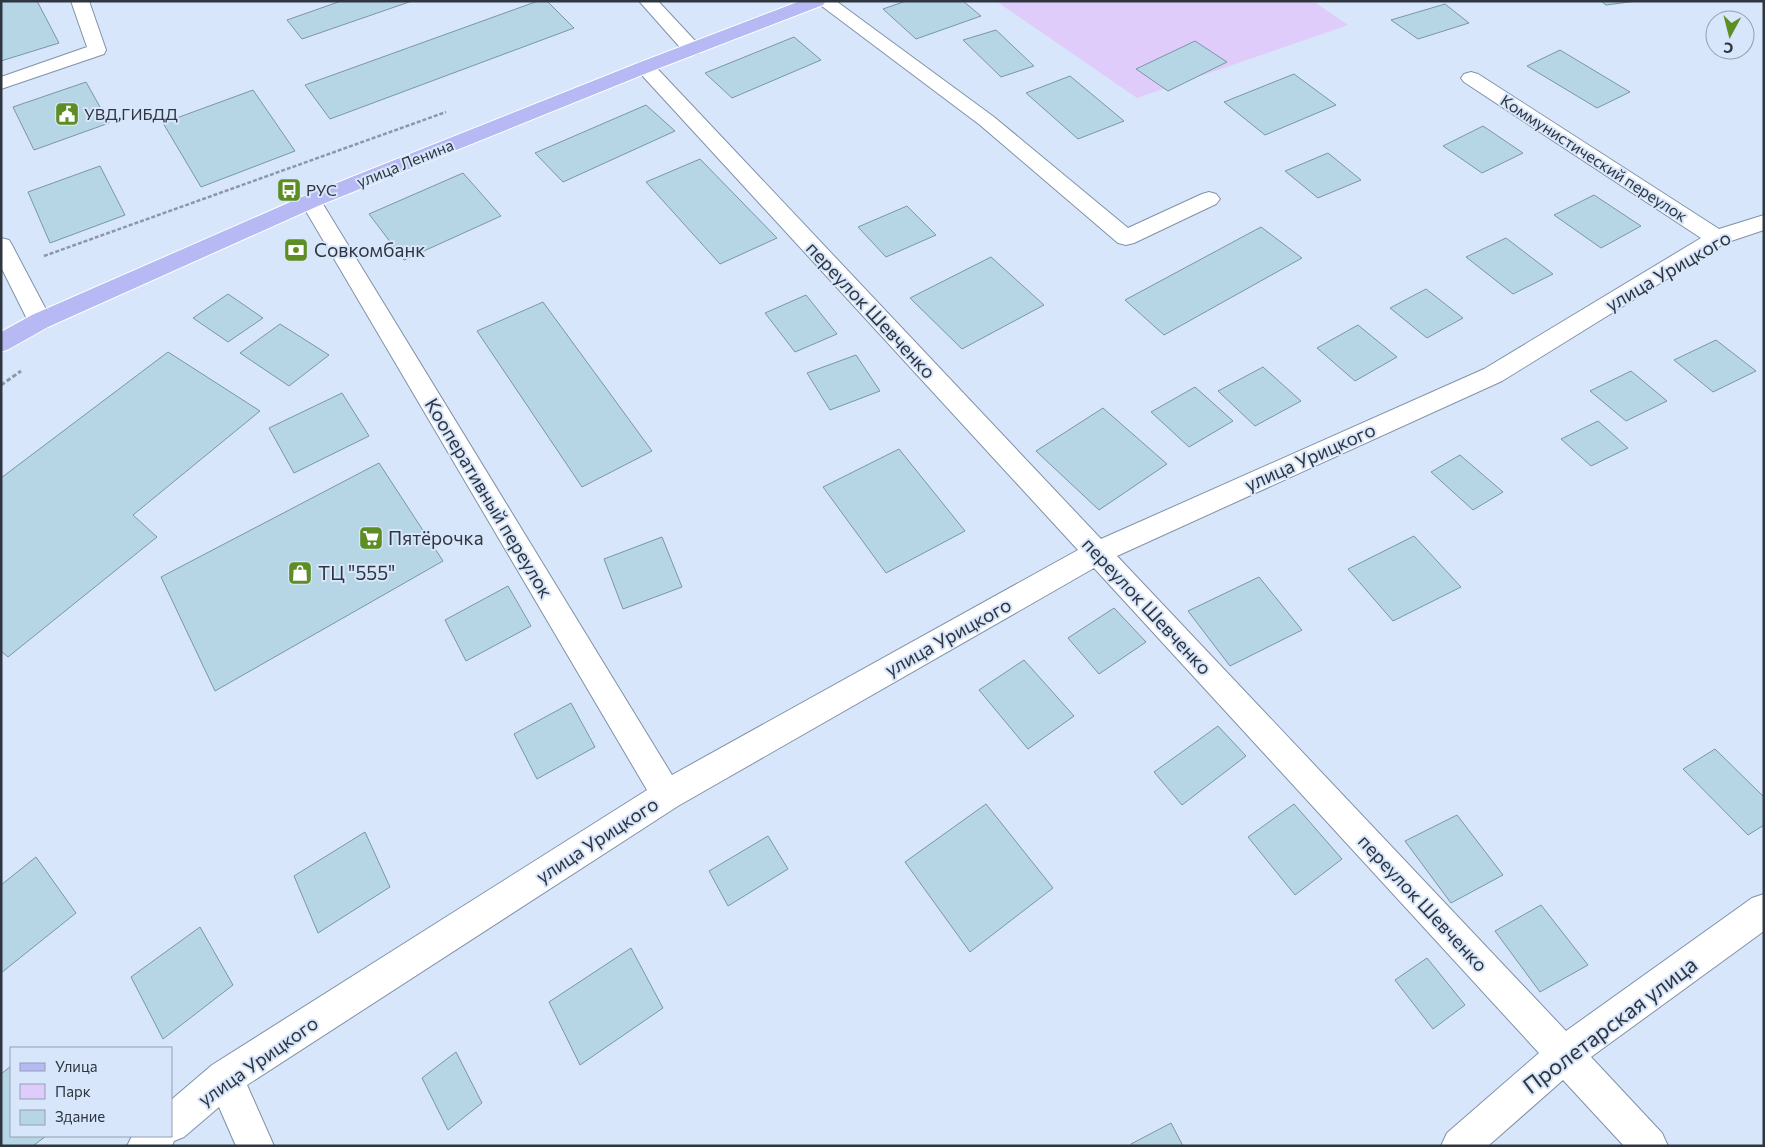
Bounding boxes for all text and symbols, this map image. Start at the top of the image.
north arrow [1705,10,1755,60]
text: С [1723,39,1734,57]
street label: Коммунистический переулок [1497,90,1691,225]
public building icon: УВД,ГИБДД [54,101,80,127]
place label: УВД,ГИБДД [84,104,178,123]
street label: улица Ленина [354,134,456,191]
bus stop icon: РУС [276,177,302,203]
place label: РУС [306,180,337,199]
street label: улица Урицкого [1601,225,1735,316]
street label: переулок Шевченко [802,236,941,383]
bank icon: Совкомбанк [283,237,309,263]
place label: Совкомбанк [314,238,425,261]
street label: Кооперативный переулок [421,394,558,602]
street label: улица Урицкого [1241,417,1379,496]
supermarket icon: Пятёрочка [358,525,384,551]
place label: Пятёрочка [388,526,484,549]
street label: переулок Шевченко [1078,532,1217,679]
shop icon: ТЦ "555" [287,560,313,586]
place label: ТЦ "555" [318,561,395,584]
street label: улица Урицкого [881,592,1015,681]
street label: улица Урицкого [531,792,662,888]
street label: переулок Шевченко [1354,829,1493,976]
street label: Пролетарская улица [1517,950,1702,1099]
street label: улица Урицкого [193,1011,322,1110]
legend [10,1047,172,1137]
text: Улица [55,1057,97,1075]
text: Парк [55,1082,91,1100]
text: Здание [55,1107,105,1125]

